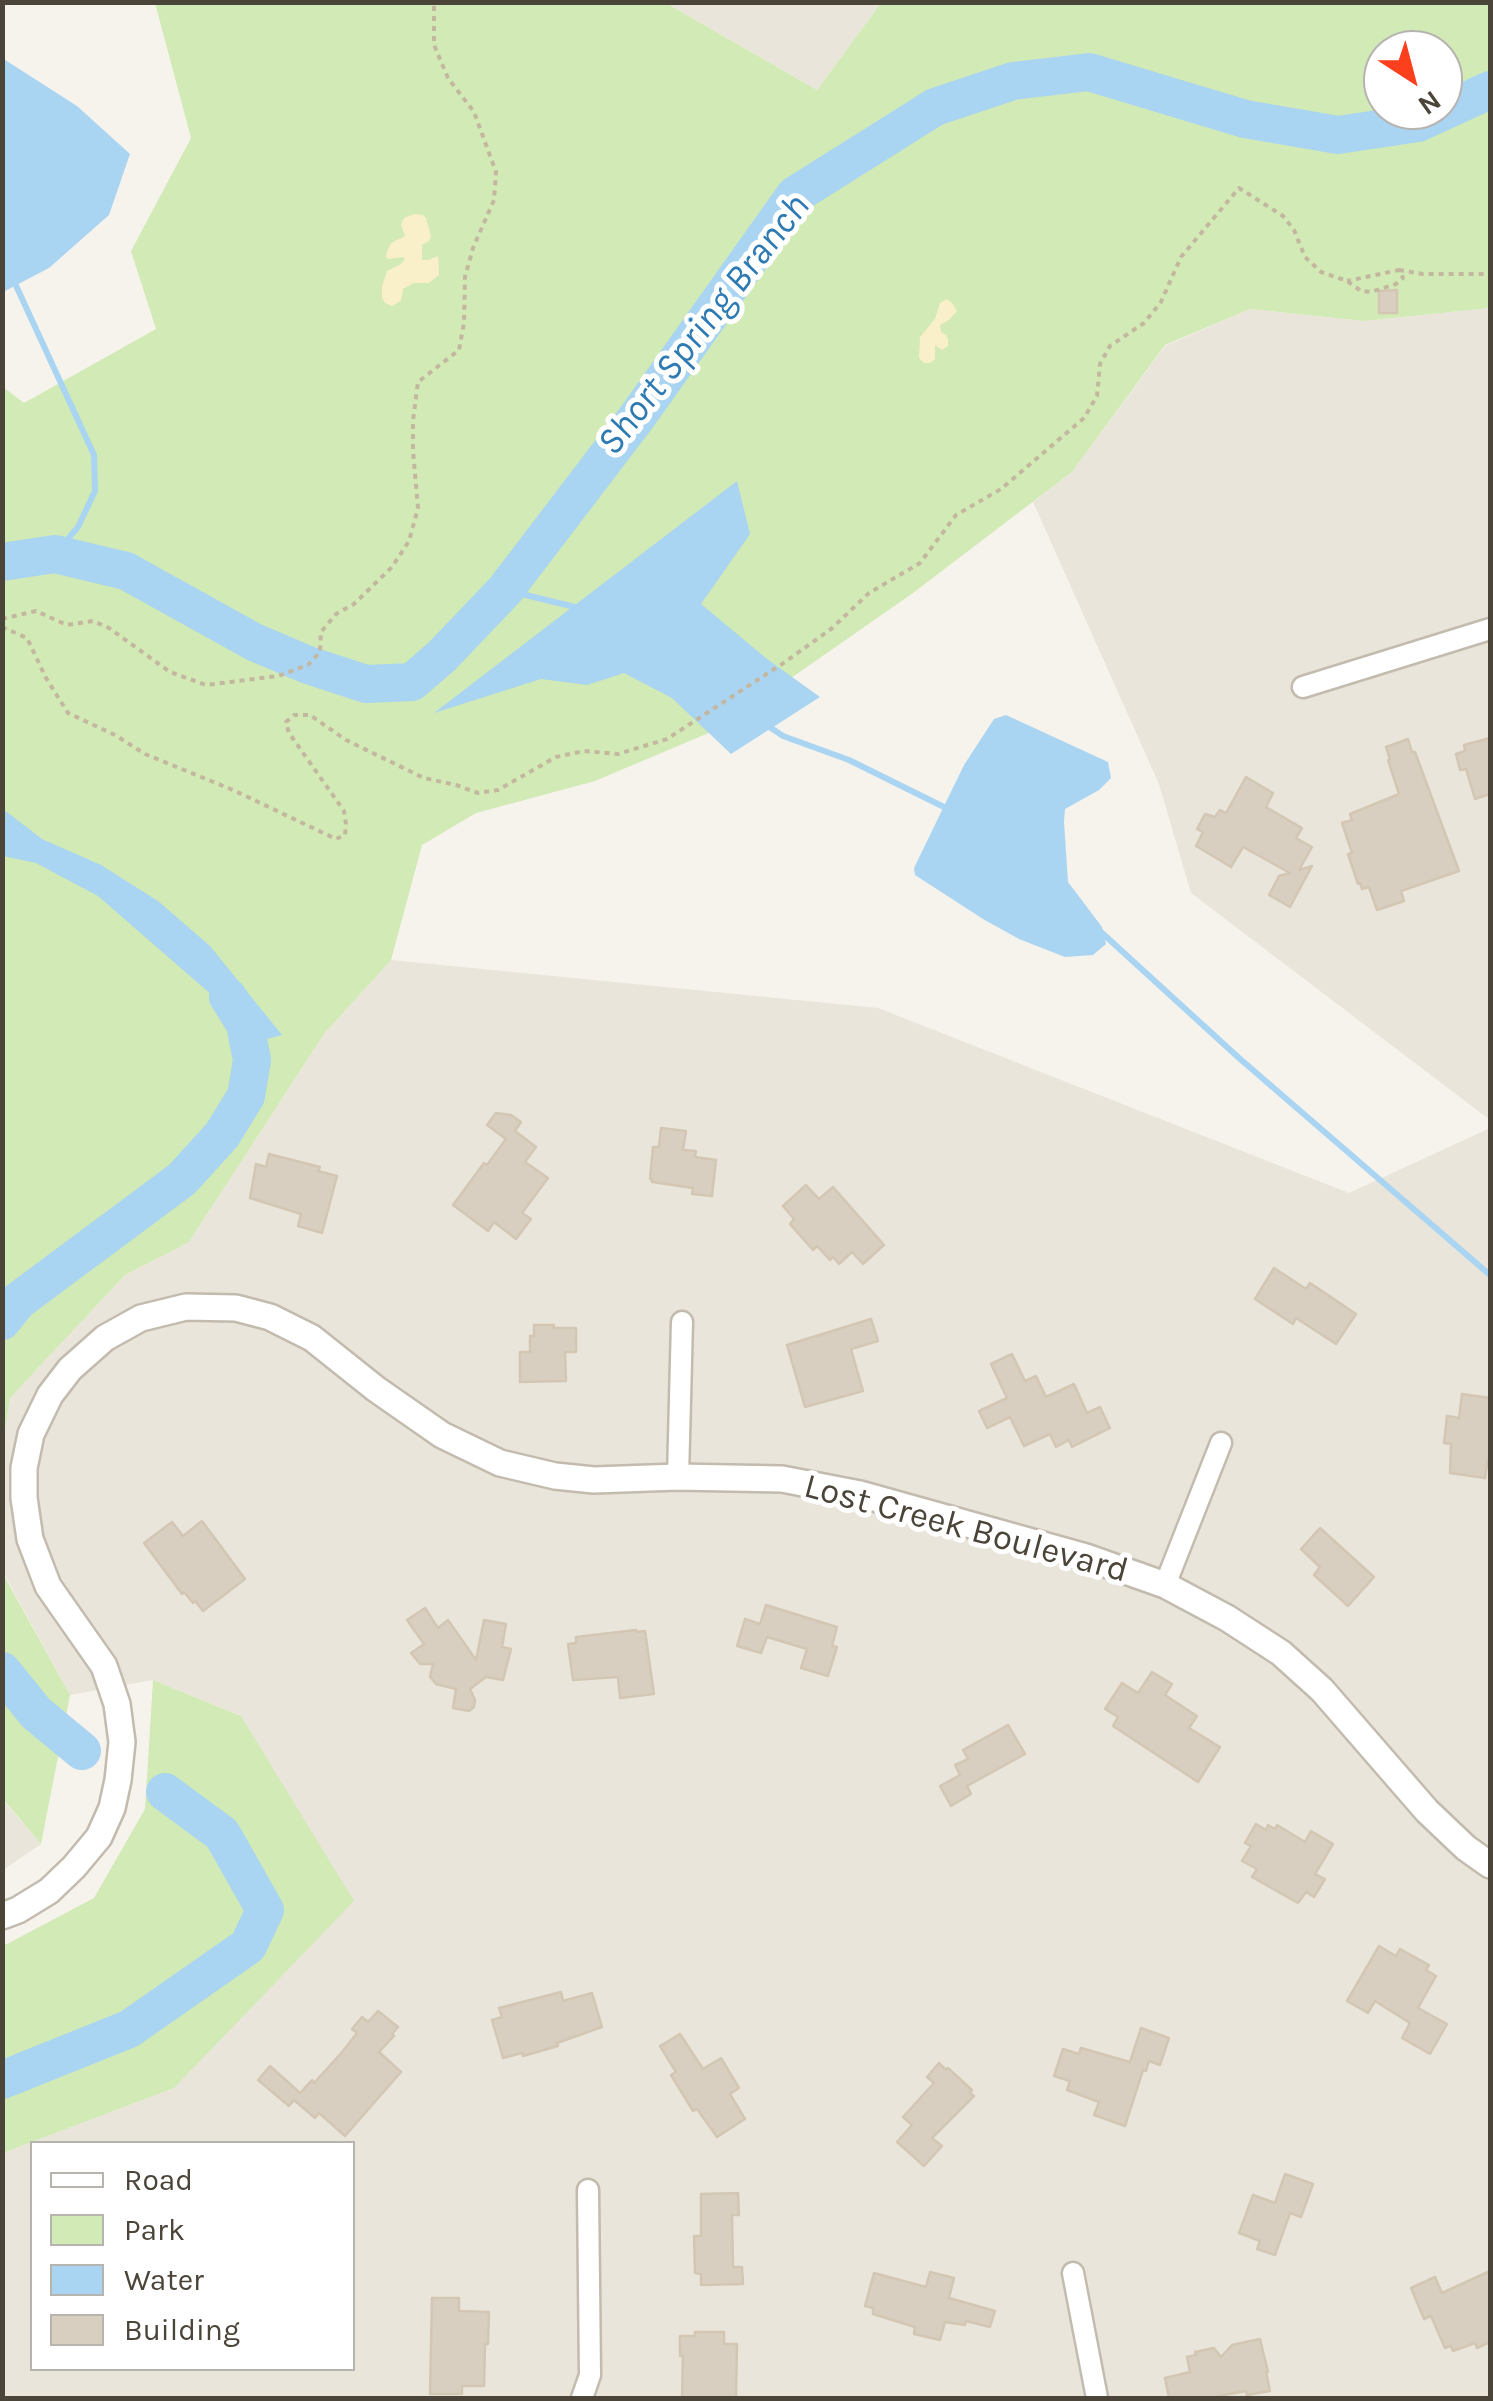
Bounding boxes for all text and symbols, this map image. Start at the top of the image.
north arrow [1363,30,1463,130]
text: N [1412,84,1448,122]
water label: Short Spring Branch [588,185,820,465]
street label: Lost Creek Boulevard [799,1466,1133,1592]
legend [30,2141,355,2371]
text: Road [124,2162,193,2198]
text: Park [124,2212,185,2248]
text: Water [124,2262,204,2298]
text: Building [124,2312,240,2348]

